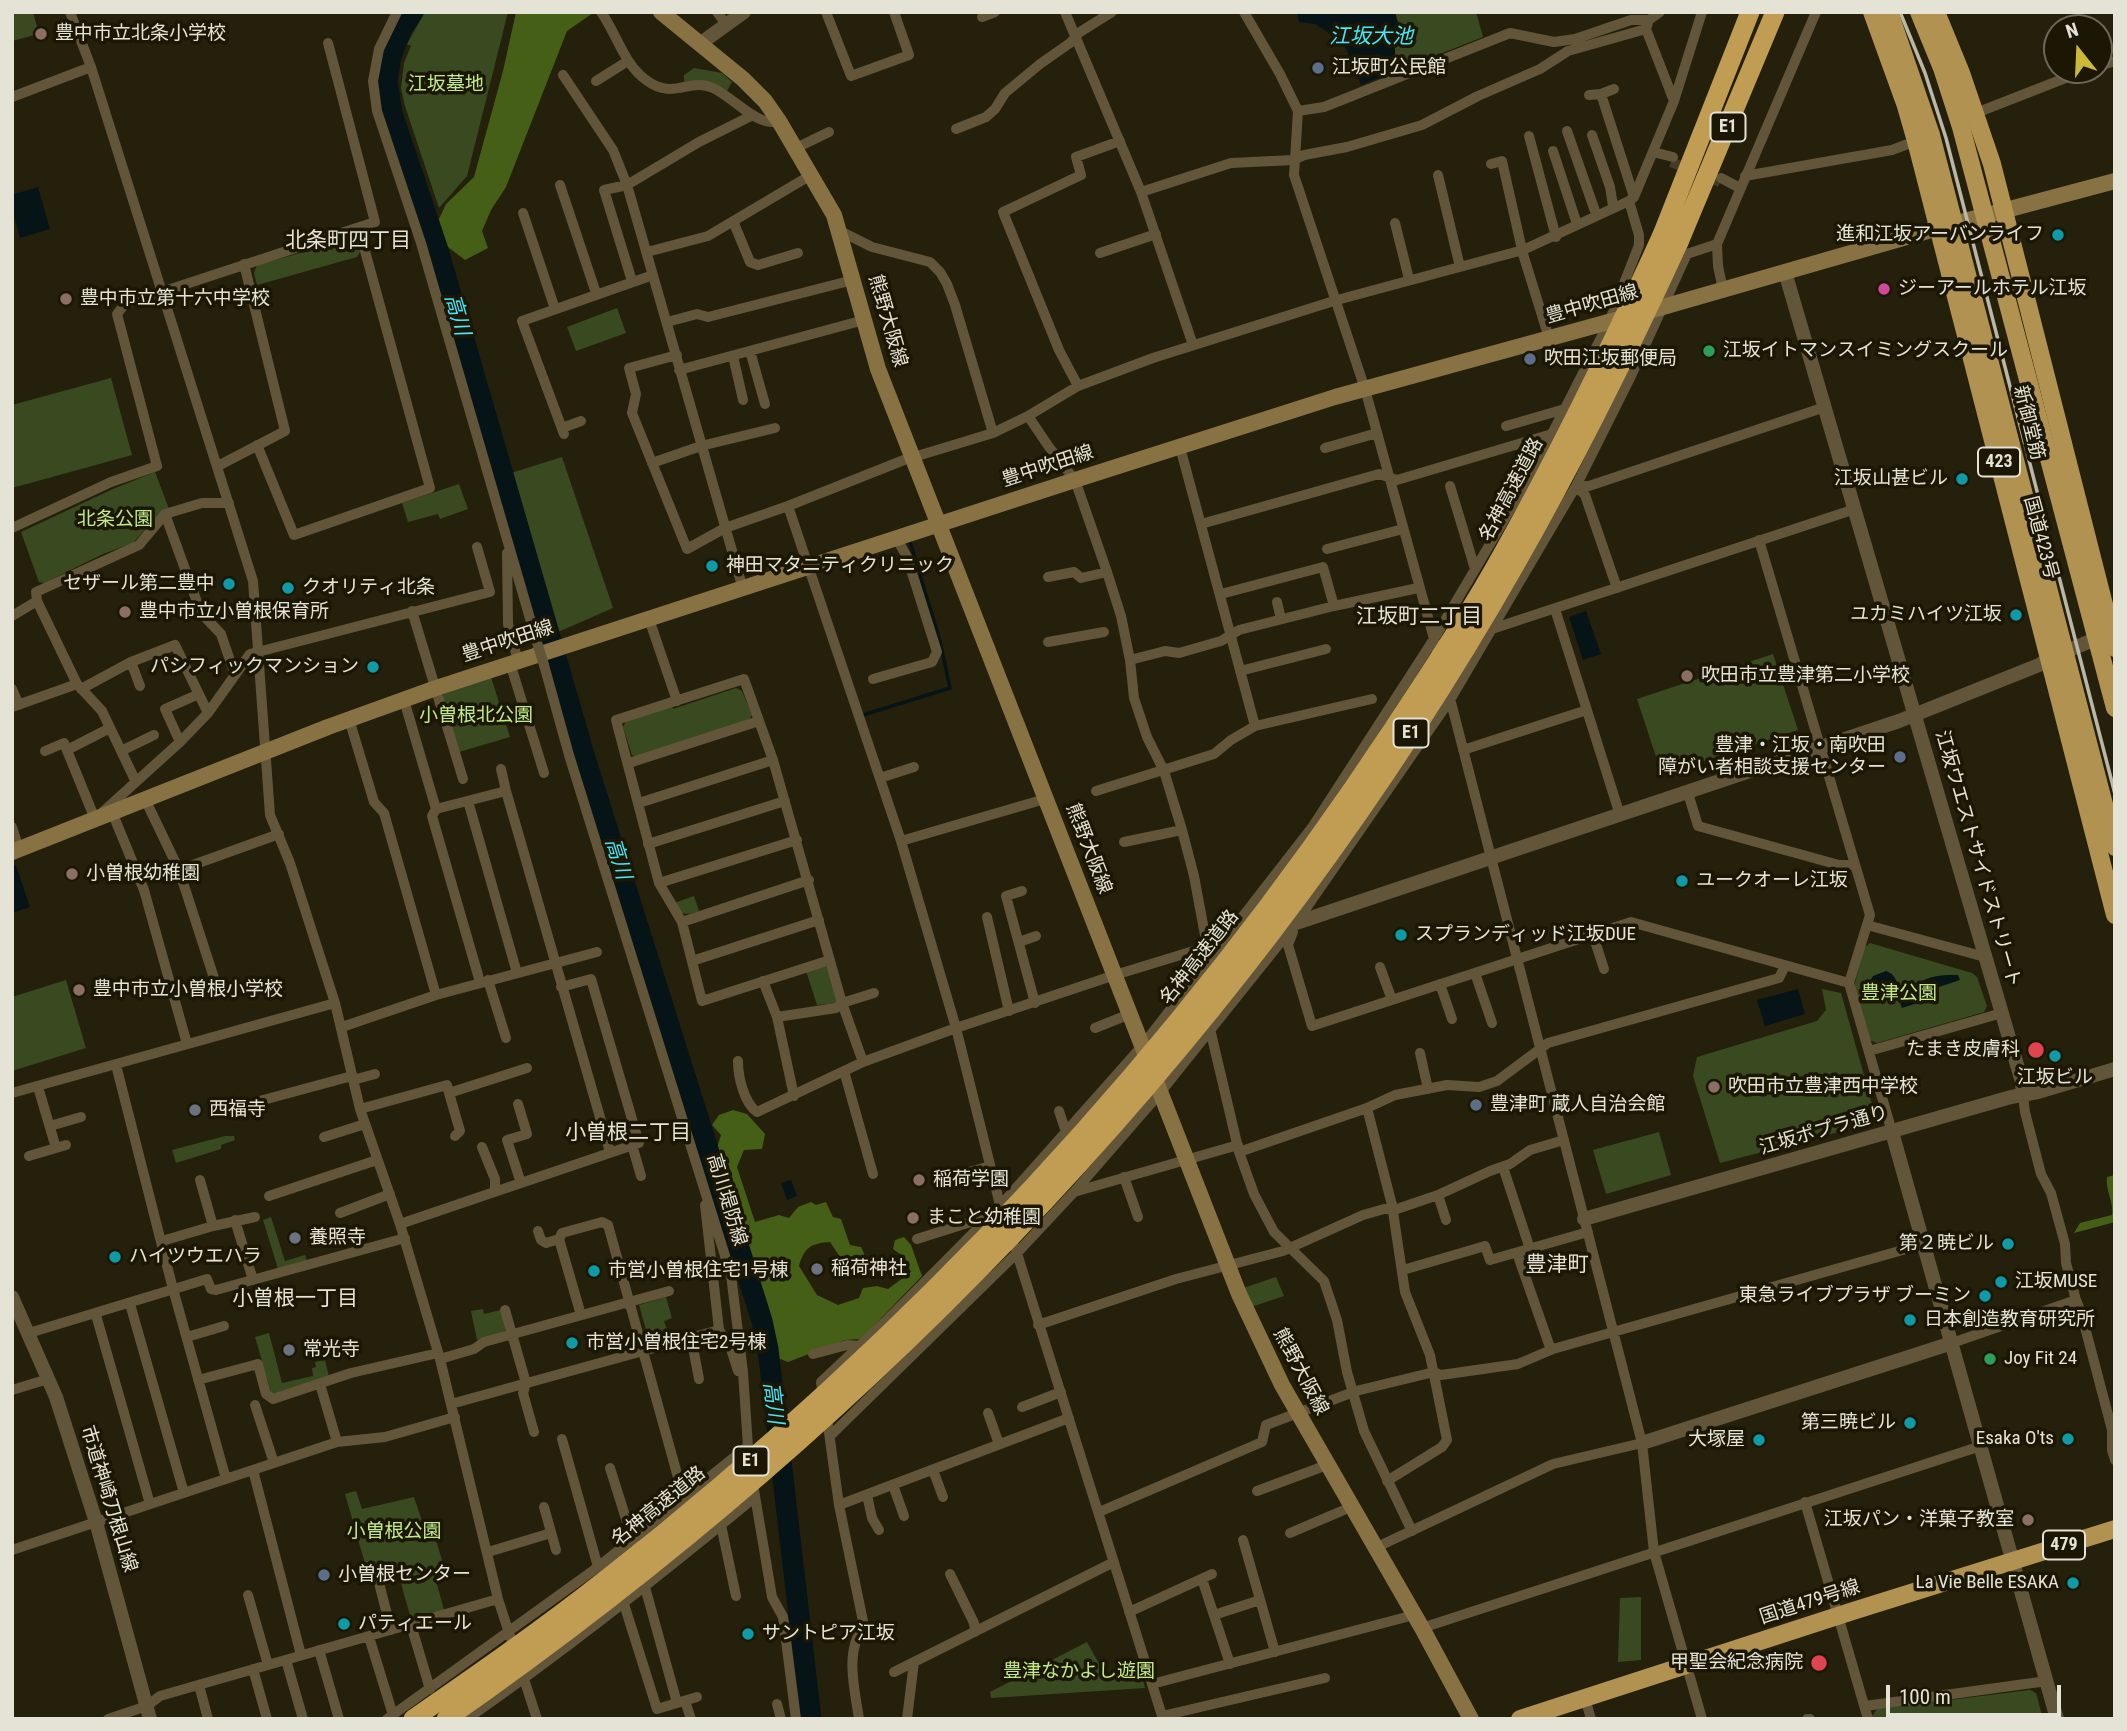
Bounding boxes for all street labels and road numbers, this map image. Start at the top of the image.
road number: E1 [1710,112,1746,142]
street label: 熊野大阪線 [863,272,911,370]
street label: 豊中吹田線 [1543,281,1641,329]
street label: 新御堂筋 [2008,383,2048,463]
street label: 名神高速道路 [1475,434,1549,546]
street label: 豊中吹田線 [999,441,1097,493]
road number: 423 [1978,448,2020,476]
street label: 国道423号 [2018,494,2062,582]
street label: 豊中吹田線 [459,616,557,668]
road number: E1 [1394,718,1428,748]
street label: 江坂ウエストサイドストリート [1929,728,2025,990]
street label: 熊野大阪線 [1060,801,1116,897]
street label: 名神高速道路 [1156,906,1244,1010]
street label: 江坂ポプラ通り [1757,1102,1891,1160]
street label: 高川堤防線 [701,1151,751,1249]
street label: 熊野大阪線 [1268,1325,1332,1419]
street label: 市道神崎刀根山線 [75,1423,141,1575]
road number: E1 [734,1446,768,1476]
street label: 名神高速道路 [608,1462,710,1552]
road number: 479 [2043,1530,2085,1560]
street label: 国道479号線 [1757,1576,1863,1630]

